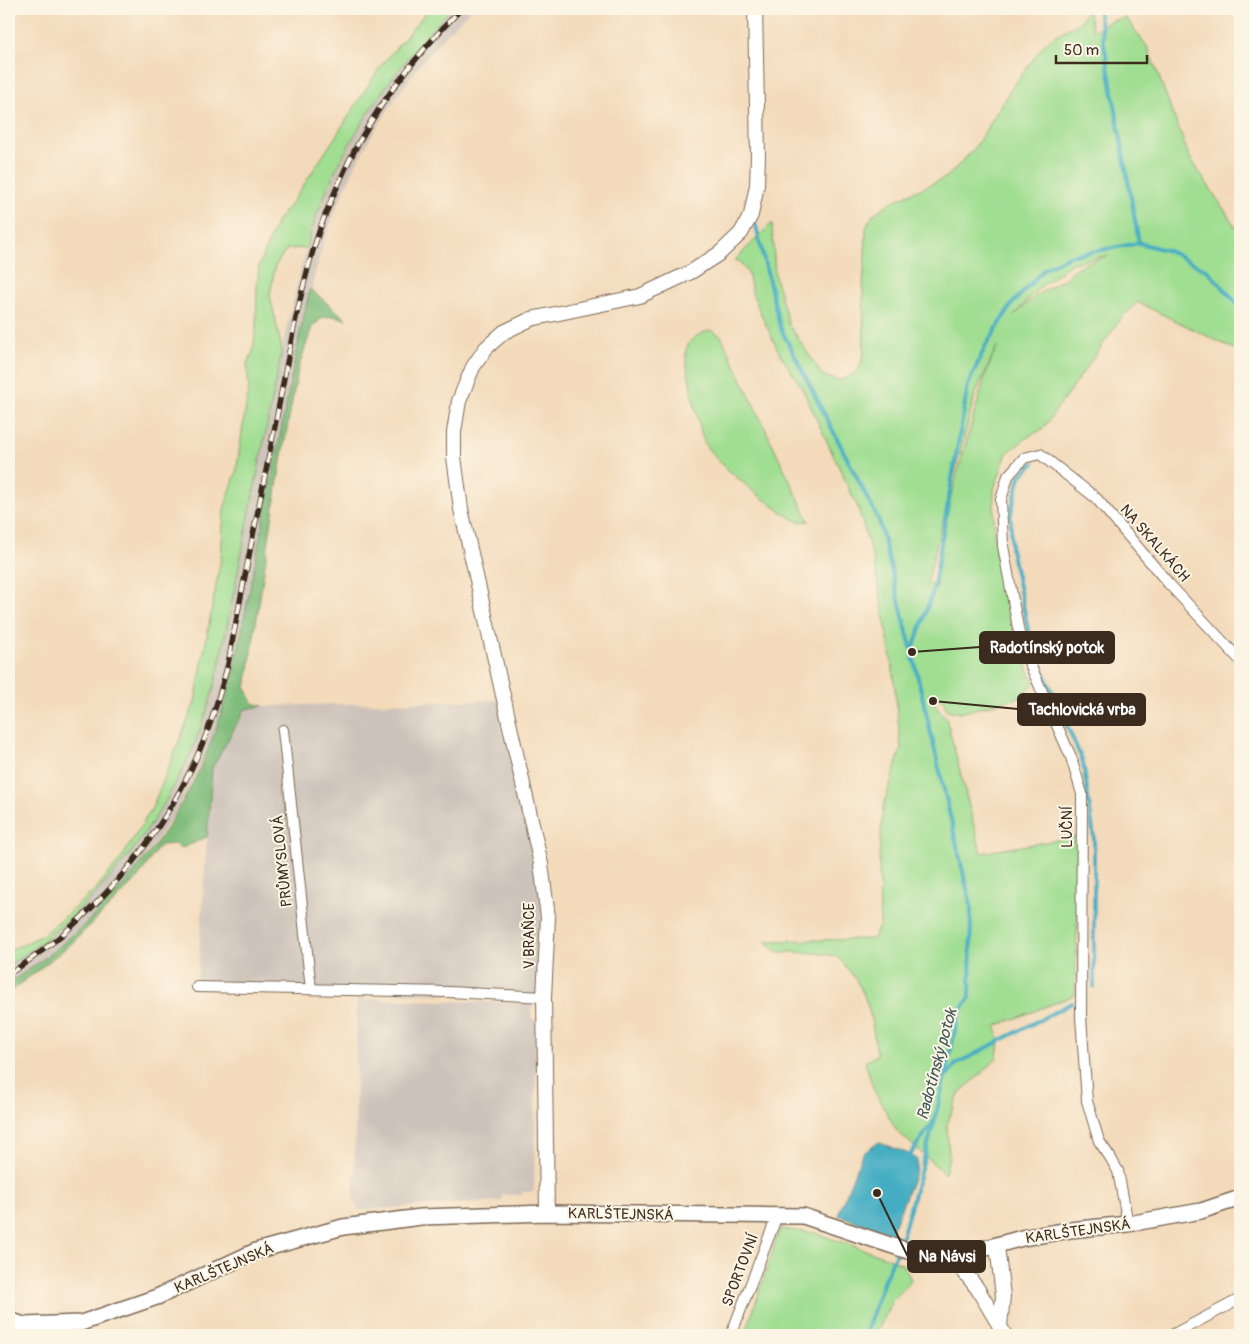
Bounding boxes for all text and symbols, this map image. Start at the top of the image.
scale bar [1056,32,1148,64]
text: 50 m [1064,41,1099,60]
street label: NA SKALKÁCH [1116,500,1194,586]
callout: Radotínský potok [980,632,1114,663]
text: Radotínský potok [990,638,1105,658]
callout: Tachlovická vrba [1018,694,1145,725]
text: Tachlovická vrba [1027,700,1136,720]
street label: LUČNÍ [1058,805,1077,848]
street label: PRŮMYSLOVÁ [268,814,297,908]
street label: V BRAŇCE [520,903,539,969]
water label: Radotínský potok [912,1005,962,1122]
street label: KARLŠTEJNSKÁ [568,1204,674,1225]
street label: KARLŠTEJNSKÁ [1024,1215,1132,1248]
street label: SPORTOVNÍ [718,1230,763,1309]
street label: KARLŠTEJNSKÁ [172,1239,277,1298]
callout: Na Návsi [908,1241,985,1272]
text: Na Návsi [918,1247,976,1267]

